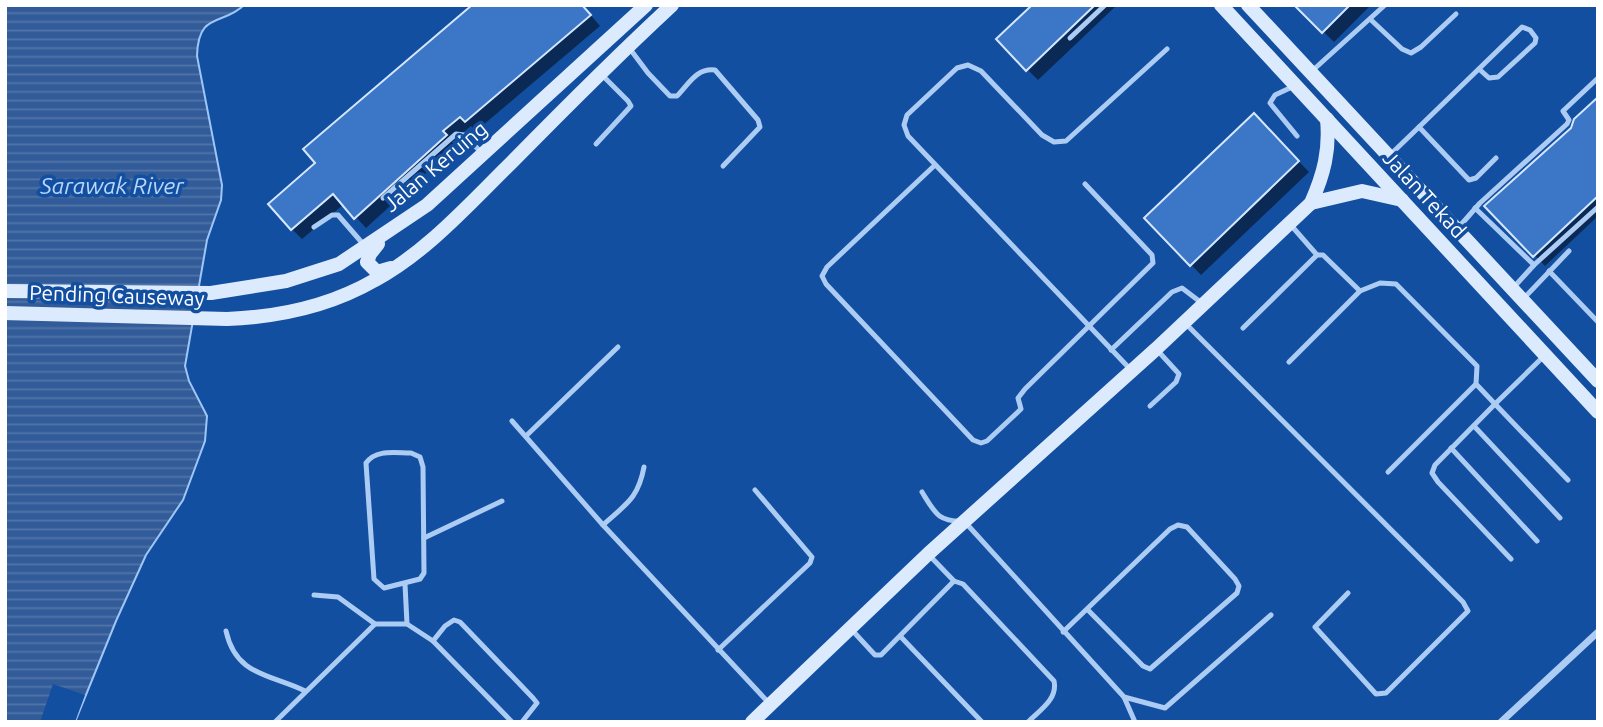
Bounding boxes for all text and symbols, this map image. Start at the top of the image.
street label: Jalan Keruing [378,116,492,216]
street label: Jalan Tekad [1379,146,1471,242]
water label: Sarawak River [39,173,185,198]
street label: Pending Causeway [29,280,205,310]

